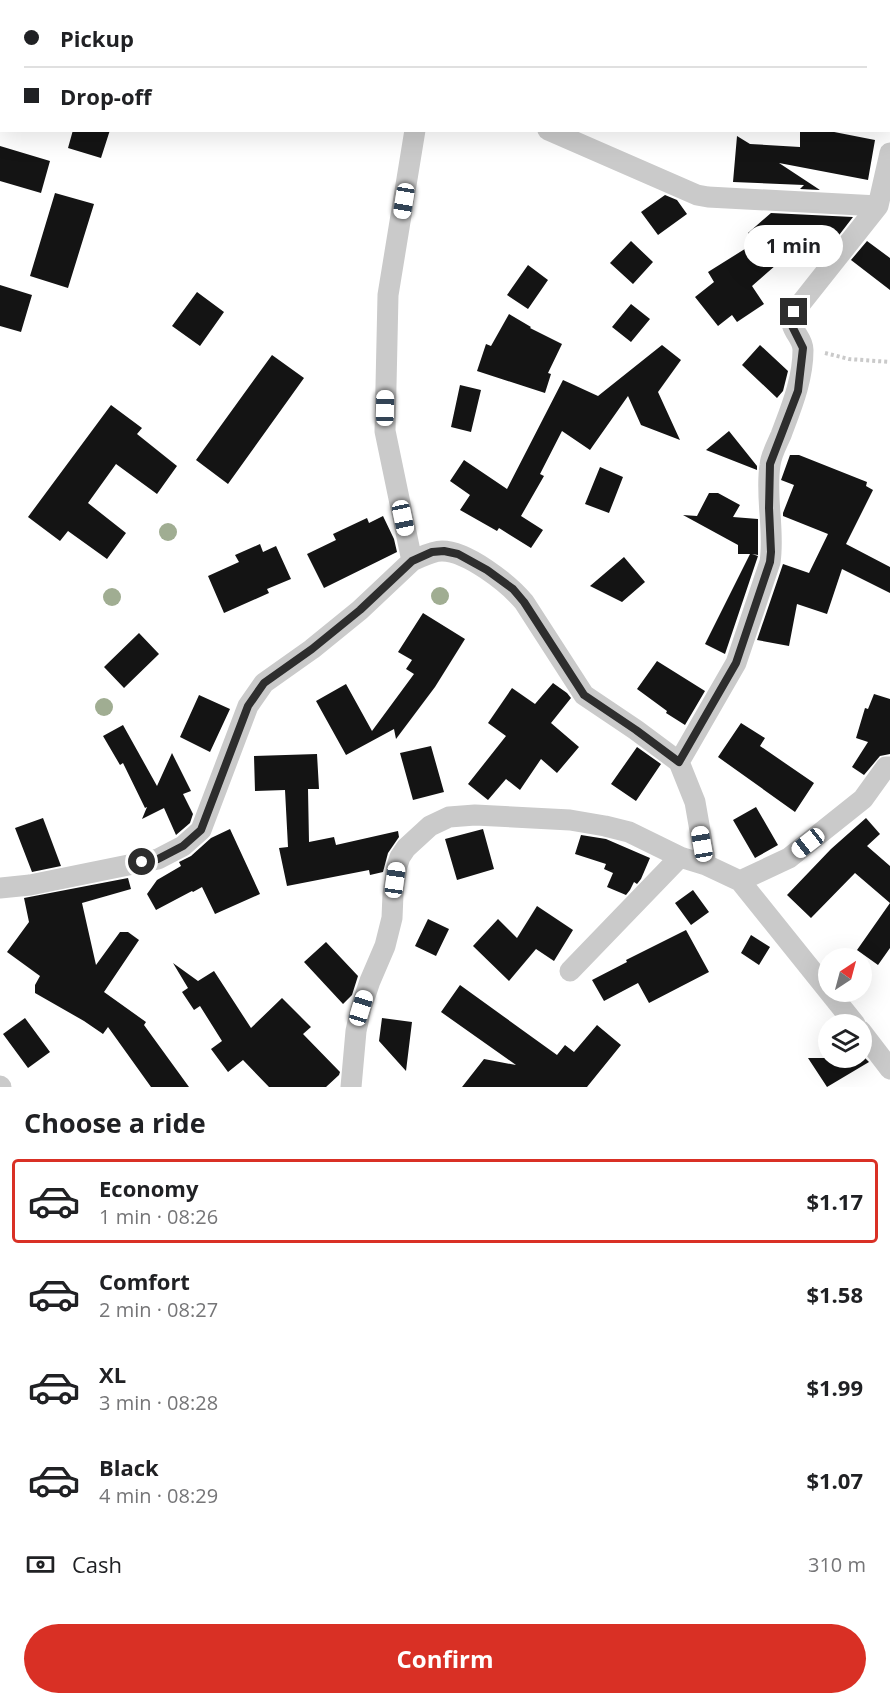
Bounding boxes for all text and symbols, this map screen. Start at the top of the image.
text: Pickup [60,23,134,53]
text: Drop-off [60,81,152,111]
car [392,182,416,220]
callout: 1 min [744,225,844,267]
text: 1 min [766,232,821,259]
route end [780,298,807,325]
car [376,390,394,426]
car [390,499,416,537]
car [690,825,714,863]
car [788,825,828,861]
route start [128,848,155,875]
car [384,861,406,899]
north arrow [818,948,872,1002]
map controls [818,948,872,1068]
car [347,988,375,1028]
button: layers [818,1014,872,1068]
text: Choose a ride [24,1104,206,1141]
text: Economy [99,1173,198,1203]
icon: car [27,1174,81,1228]
text: $1.17 [806,1186,863,1216]
text: 1 min · 08:26 [99,1203,218,1230]
text: Comfort [99,1266,190,1296]
icon: car [27,1267,81,1321]
text: $1.58 [806,1279,863,1309]
text: 2 min · 08:27 [99,1296,218,1323]
text: XL [99,1359,126,1389]
icon: car [27,1360,81,1414]
text: $1.99 [806,1372,863,1402]
text: 3 min · 08:28 [99,1389,218,1416]
text: Black [99,1452,159,1482]
icon: car [27,1453,81,1507]
text: $1.07 [806,1465,863,1495]
text: 4 min · 08:29 [99,1482,218,1509]
icon: cash [24,1548,57,1581]
text: Cash [72,1549,122,1579]
text: 310 m [808,1551,866,1578]
button: Confirm [24,1624,866,1693]

